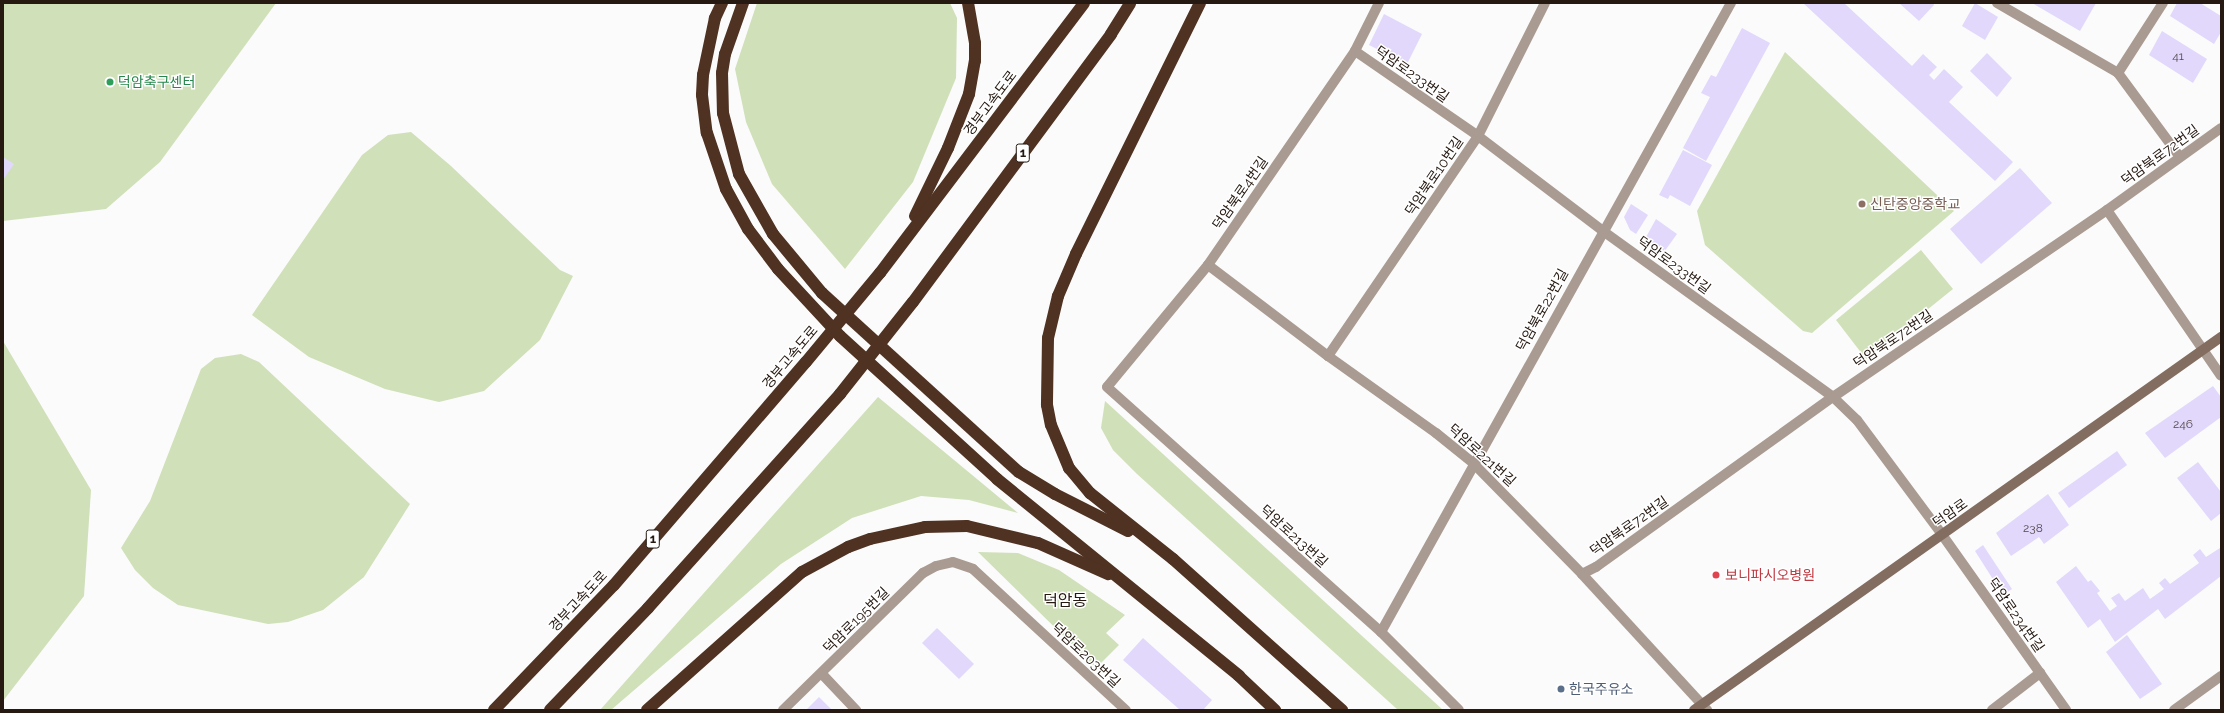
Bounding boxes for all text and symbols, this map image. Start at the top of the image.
street label: 덕암로233번길 [1372,42,1452,106]
house number: 41 [2172,50,2184,64]
street label: 경부고속도로 [960,67,1020,139]
place label: 덕암축구센터 [118,74,195,90]
marker: 덕암축구센터 [105,77,115,87]
street label: 덕암북로72번길 [2118,121,2202,189]
street label: 덕암북로10번길 [1401,133,1467,219]
road number: 1 [1015,142,1031,164]
street label: 덕암북로4번길 [1209,153,1271,233]
place label: 신탄중앙중학교 [1870,196,1960,212]
marker: 신탄중앙중학교 [1857,199,1867,209]
street label: 덕암로233번길 [1634,233,1714,297]
street label: 덕암북로22번길 [1512,266,1572,354]
street label: 덕암북로72번길 [1850,306,1936,372]
street label: 경부고속도로 [759,322,821,392]
house number: 246 [2173,418,2193,432]
street label: 덕암로221번길 [1445,420,1519,490]
street label: 덕암북로72번길 [1586,493,1672,559]
street label: 덕암로 [1929,495,1971,531]
street label: 덕암로213번길 [1257,501,1331,571]
house number: 238 [2023,522,2043,536]
road number: 1 [645,528,661,550]
street label: 경부고속도로 [546,567,610,635]
place label: 보니파시오병원 [1725,567,1815,583]
marker: 보니파시오병원 [1710,569,1722,581]
street label: 덕암로234번길 [1984,575,2048,655]
street label: 덕암로195번길 [820,584,892,656]
district label: 덕암동 [1043,591,1087,611]
street label: 덕암로203번길 [1048,619,1124,691]
place label: 한국주유소 [1569,681,1633,697]
marker: 한국주유소 [1556,684,1566,694]

